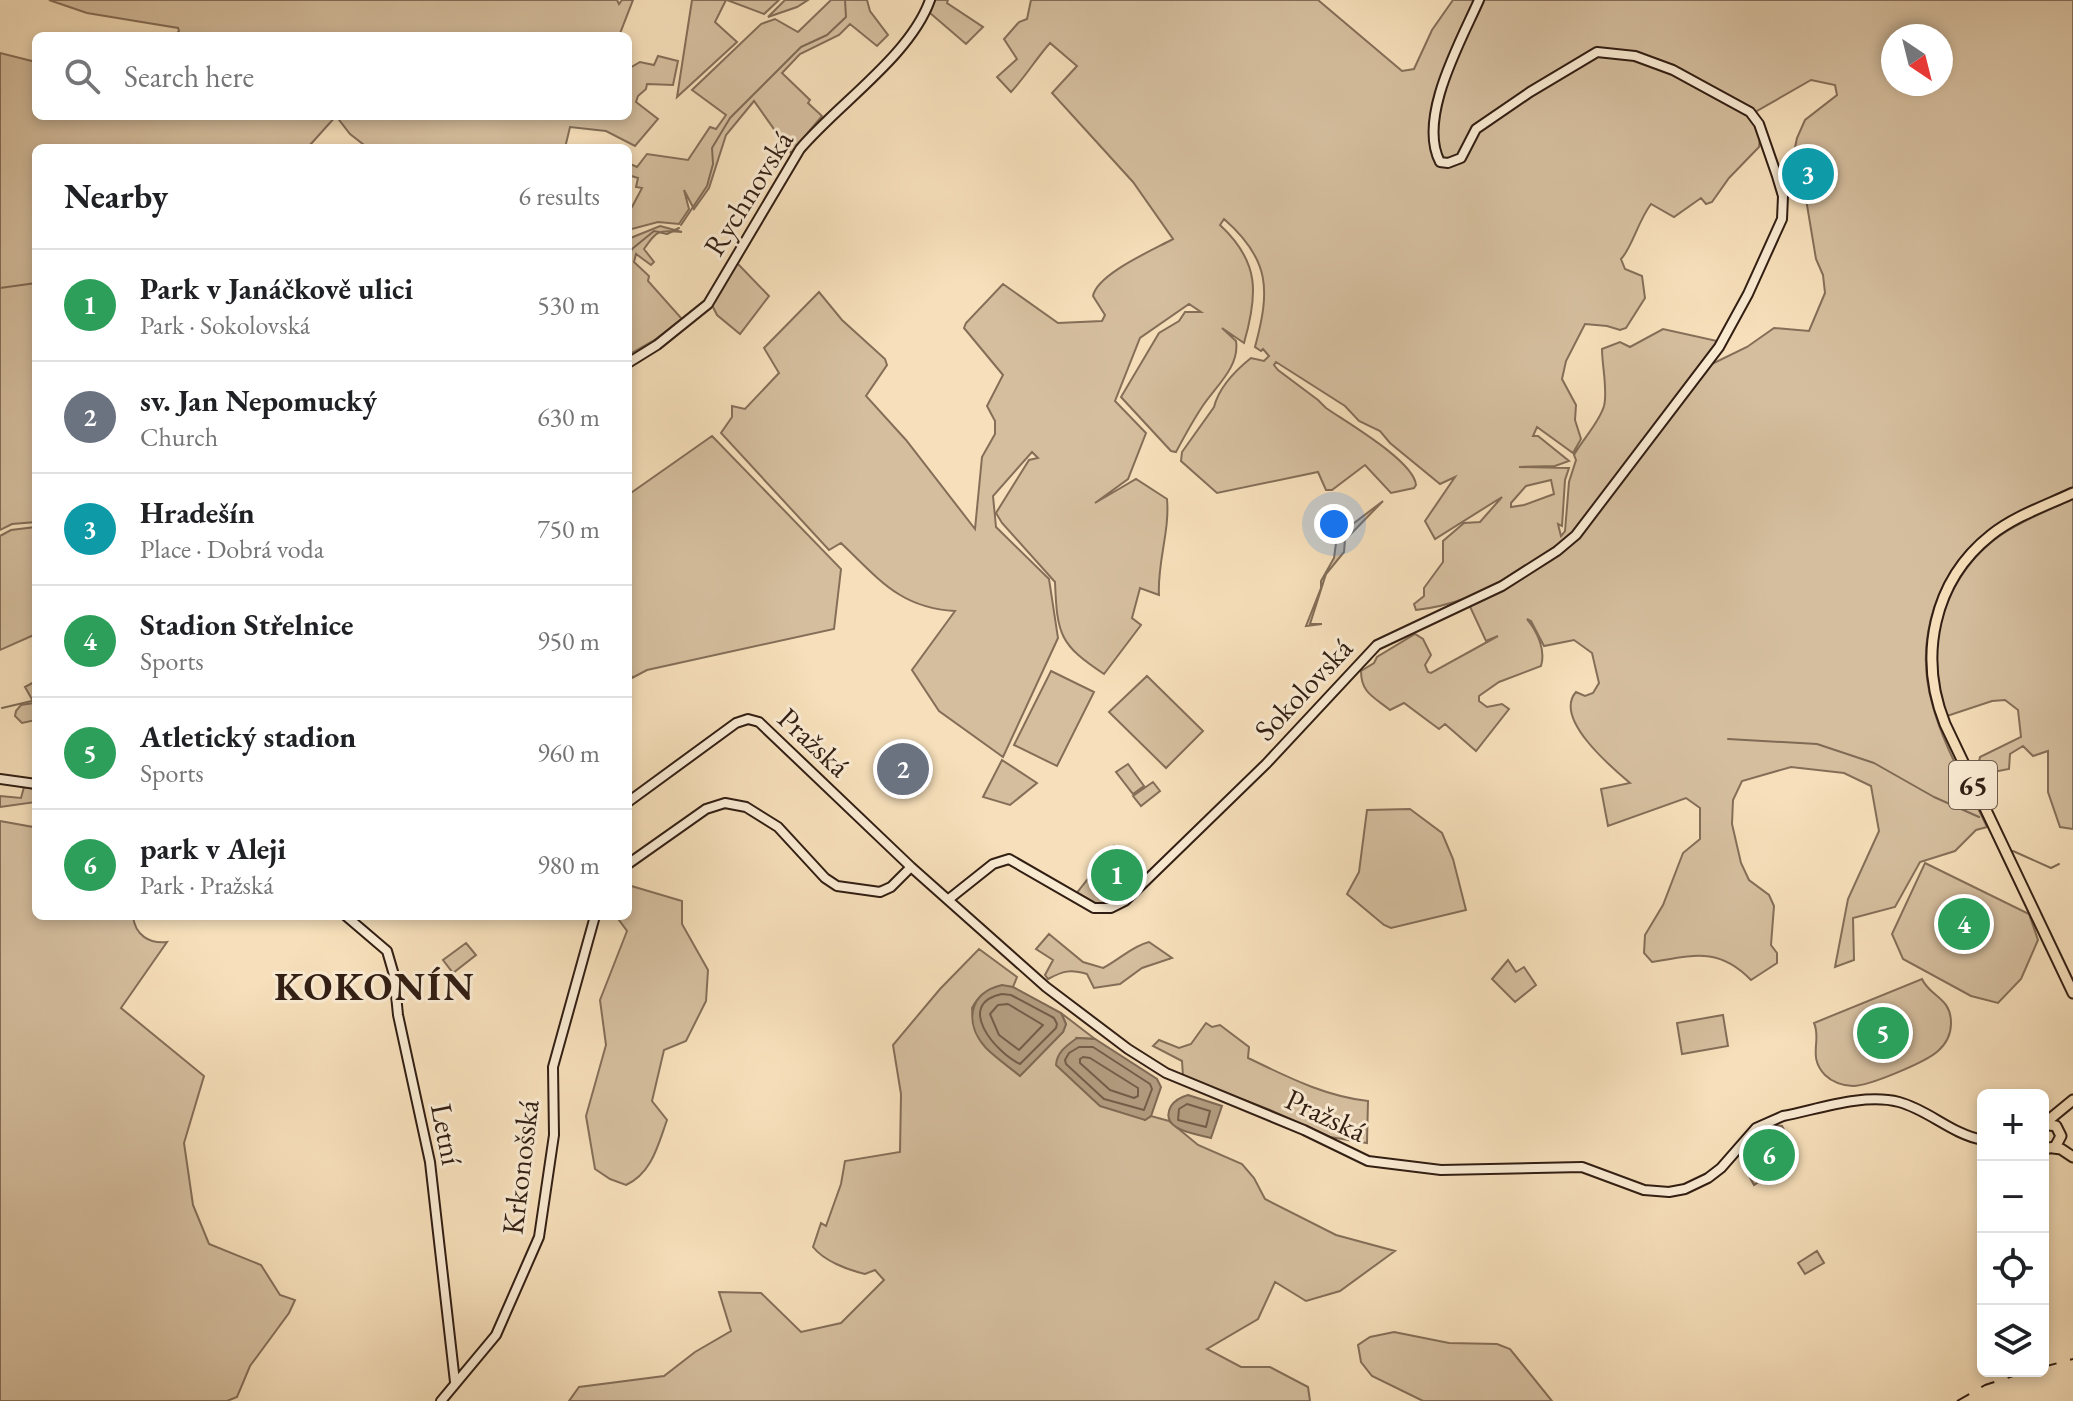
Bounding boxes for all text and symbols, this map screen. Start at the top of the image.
north arrow [1881,24,1953,96]
search box [32,32,632,120]
icon: search [60,54,104,98]
text: Search here [124,57,254,96]
street label: Rychnovská [694,123,802,263]
pin: 3 [1782,144,1834,204]
text: Nearby [64,174,168,218]
text: 6 results [519,179,600,213]
text: Park v Janáčkově ulici [140,269,413,308]
text: 1 [83,288,97,322]
text: 530 m [537,288,600,322]
text: Park · Sokolovská [140,308,310,342]
text: sv. Jan Nepomucký [140,381,377,420]
text: 2 [83,400,97,434]
text: 630 m [537,400,600,434]
text: Church [140,420,218,454]
text: Hradešín [140,493,255,532]
your location [1314,504,1354,544]
text: 3 [83,512,97,546]
text: 750 m [537,512,600,546]
text: Place · Dobrá voda [140,532,324,566]
text: Stadion Střelnice [140,605,354,644]
text: 4 [83,624,97,658]
text: 950 m [537,624,600,658]
street label: Sokolovská [1245,629,1361,749]
text: Sports [140,644,204,678]
street label: Pražská [770,699,858,785]
text: Atletický stadion [140,717,356,756]
text: 5 [83,736,97,770]
text: 960 m [537,736,600,770]
pin: 2 [877,739,929,799]
text: Sports [140,756,204,790]
road number: 65 [1949,761,1997,809]
text: park v Aleji [140,829,286,868]
pin: 1 [1091,845,1143,905]
text: 6 [83,848,97,882]
text: 980 m [537,848,600,882]
text: Park · Pražská [140,868,274,902]
pin: 4 [1938,894,1990,954]
district label: KOKONÍN [274,962,476,1011]
pin: 5 [1857,1003,1909,1063]
street label: Pražská [1279,1079,1373,1151]
map controls [1977,1089,2049,1377]
button: + [1977,1089,2049,1161]
street label: Krkonošská [492,1097,548,1237]
street label: Letní [422,1100,472,1169]
pin: 6 [1743,1125,1795,1185]
button: − [1977,1161,2049,1233]
button: locate [1977,1233,2049,1305]
button: layers [1977,1305,2049,1377]

